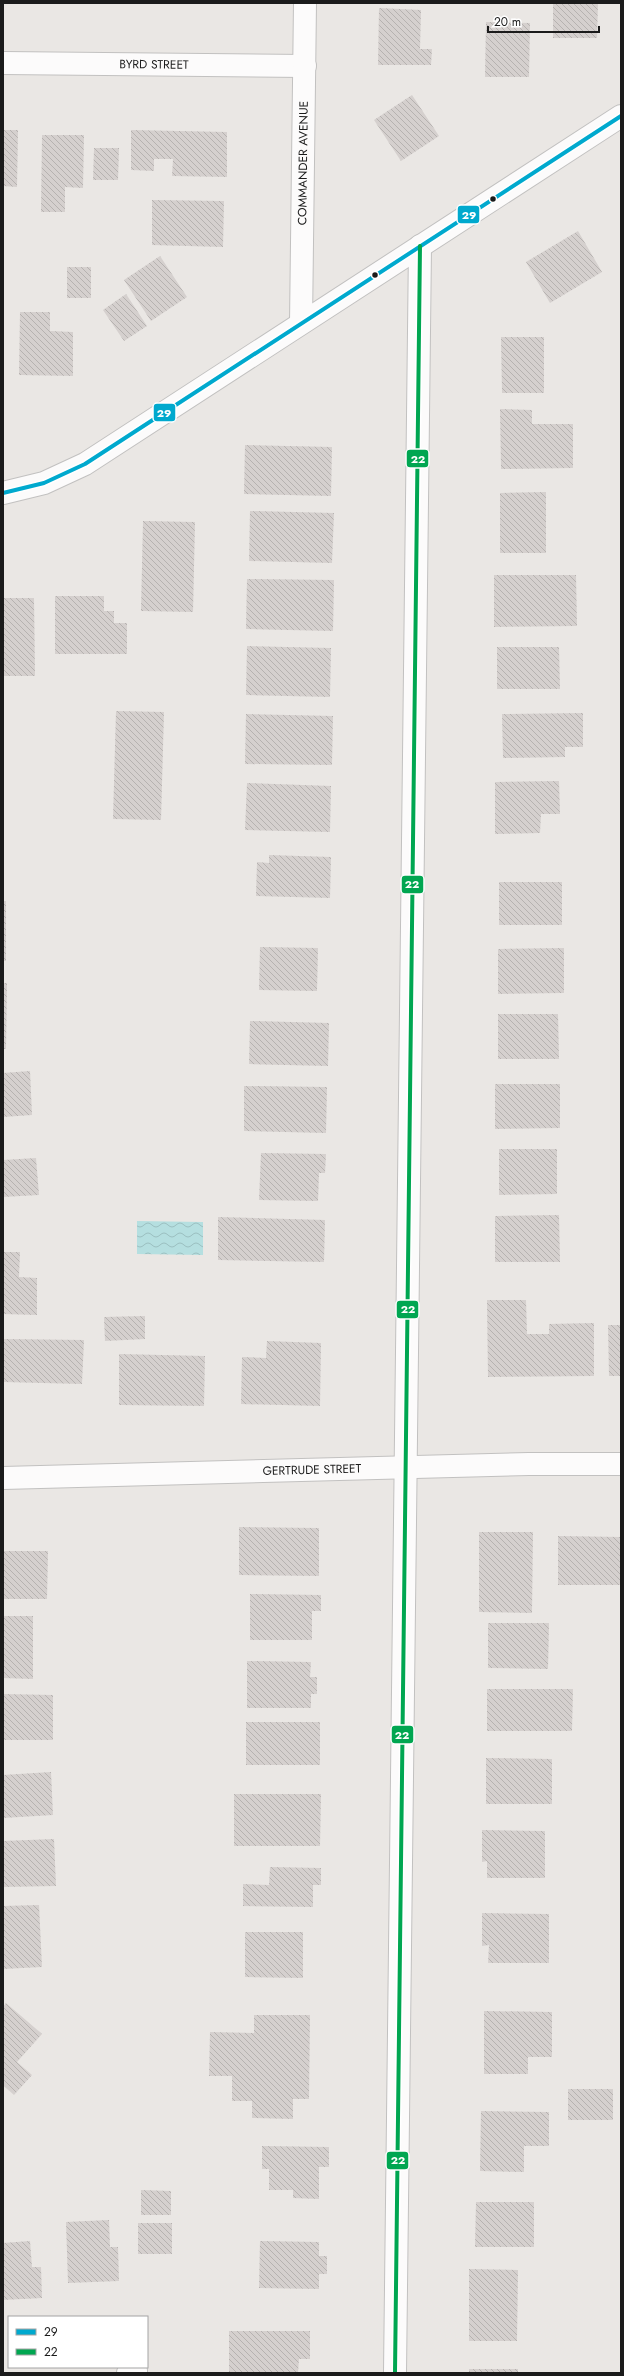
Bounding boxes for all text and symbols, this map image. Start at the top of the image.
scale bar [488,8,599,34]
text: 20 m [494,13,521,31]
street label: BYRD STREET [119,55,189,74]
street label: COMMANDER AVENUE [293,101,313,225]
unlabelled marker [488,194,498,204]
line badge: 29 [457,205,480,224]
text: 29 [462,207,476,223]
unlabelled marker [370,270,380,280]
line badge: 29 [153,403,176,422]
text: 29 [157,405,171,421]
line badge: 22 [406,449,429,468]
text: 22 [411,451,425,467]
line badge: 22 [401,875,424,894]
text: 22 [405,876,419,892]
line badge: 22 [396,1300,419,1319]
text: 22 [401,1301,415,1317]
street label: GERTRUDE STREET [262,1459,362,1480]
line badge: 22 [391,1725,414,1744]
text: 22 [395,1727,409,1743]
line badge: 22 [386,2151,409,2170]
text: 22 [391,2152,405,2168]
legend [8,2316,148,2368]
text: 29 [44,2323,58,2341]
text: 22 [44,2343,58,2361]

